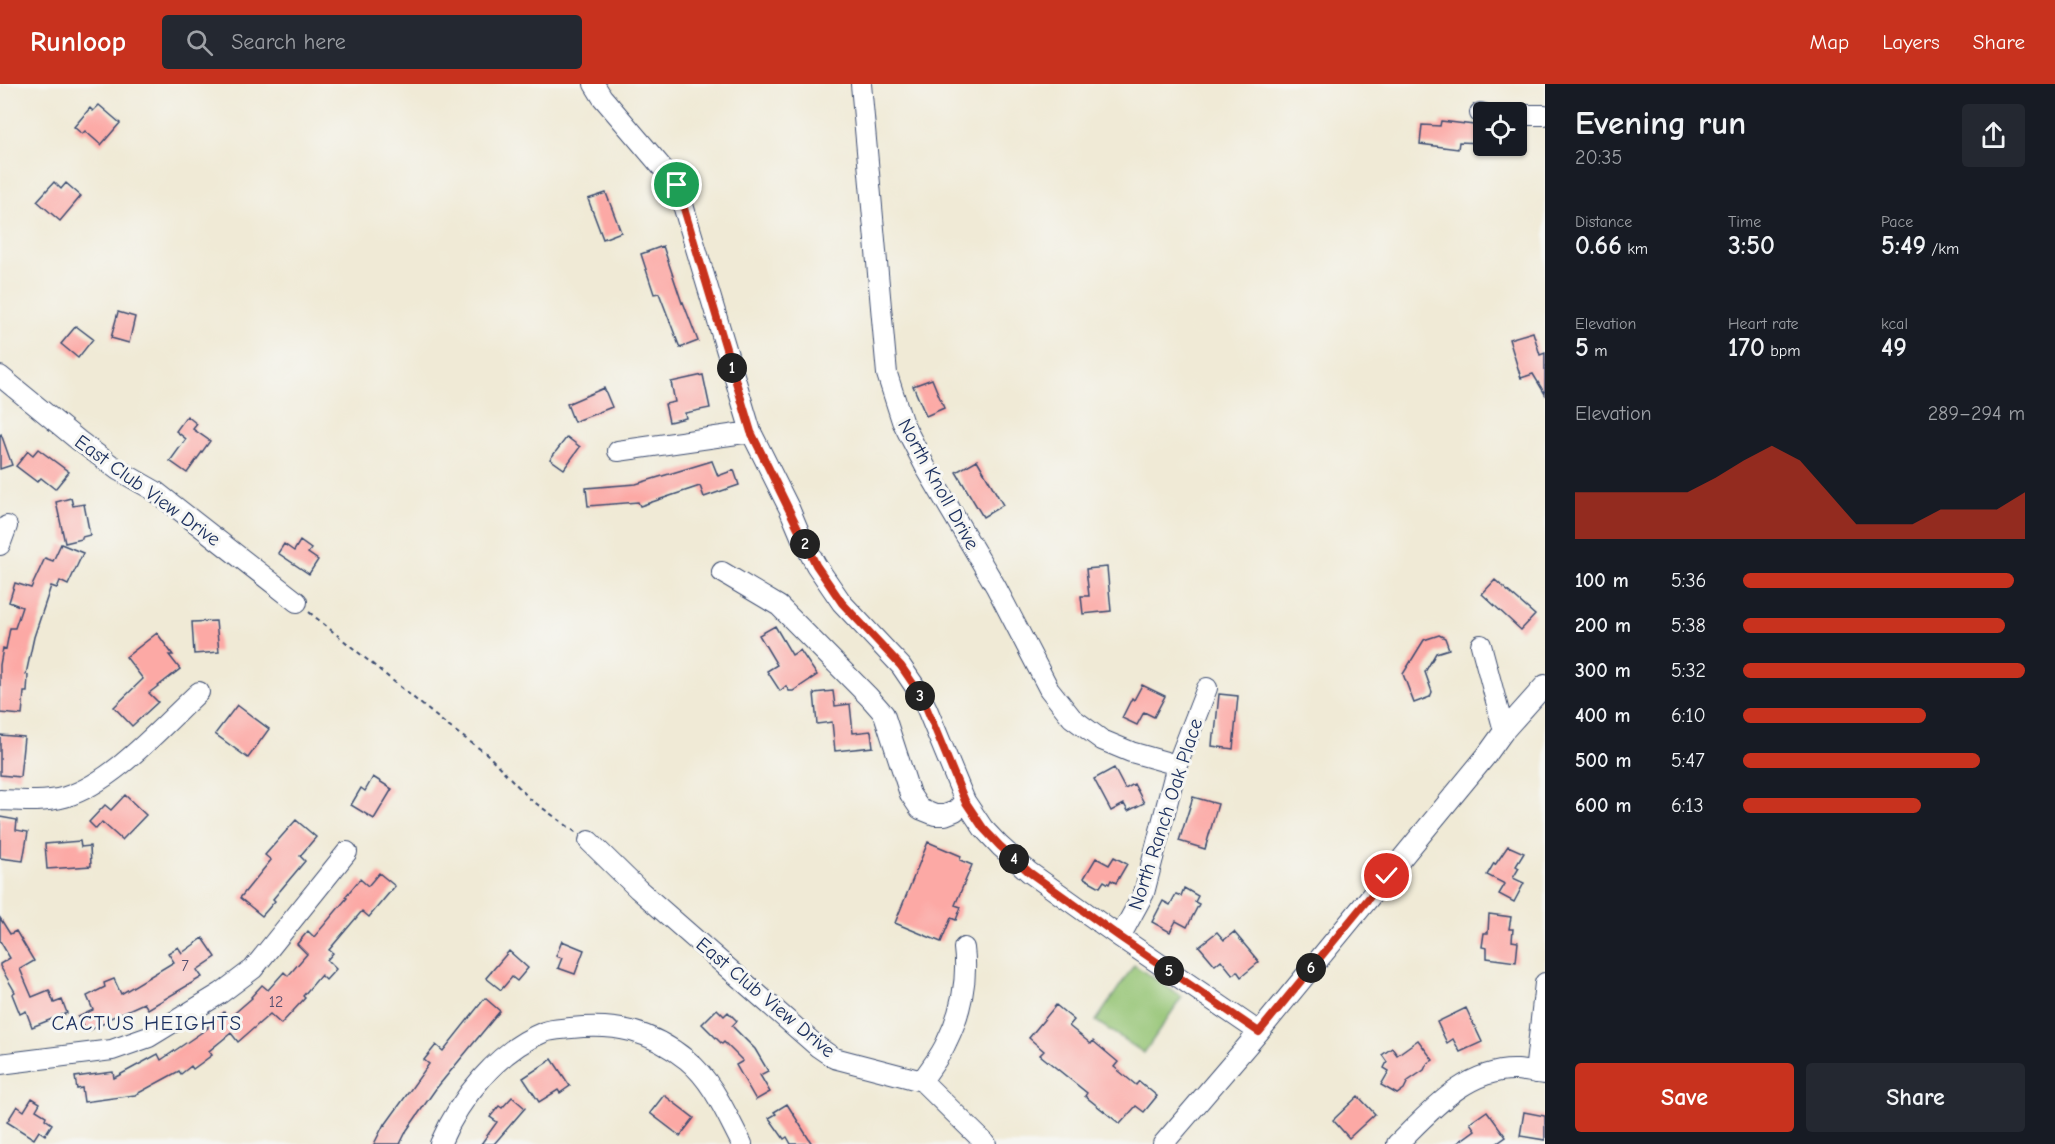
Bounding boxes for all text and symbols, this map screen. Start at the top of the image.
search box [162,15,582,69]
text: Runloop [30,26,126,58]
icon: search [183,26,216,59]
text: Search here [231,29,346,55]
text: Map [1810,30,1849,54]
text: Layers [1882,30,1940,54]
text: Share [1973,30,2025,54]
map controls [1473,102,1527,156]
button: locate [1473,102,1527,156]
text: Evening run [1575,104,1746,142]
button: share [1962,104,2025,167]
text: 20:35 [1575,146,1622,169]
pin [651,159,702,210]
icon: arrive [660,168,693,201]
text: Distance [1575,213,1632,231]
text: Time [1728,213,1761,231]
text: Pace [1881,213,1913,231]
text: 0.66 [1575,231,1622,261]
text: 3:50 [1728,231,1775,261]
text: 5:49 [1881,231,1926,261]
text: km [1622,240,1648,258]
text: /km [1926,240,1959,258]
text: Elevation [1575,315,1636,333]
text: Heart rate [1728,315,1799,333]
text: kcal [1881,315,1908,333]
text: 5 [1575,333,1589,363]
text: 170 [1728,333,1765,363]
text: 49 [1881,333,1907,363]
text: m [1589,342,1607,360]
text: bpm [1765,342,1800,360]
pin: 1 [717,353,747,383]
text: 1 [729,359,735,377]
text: Elevation [1575,402,1652,425]
text: 289–294 m [1928,402,2025,425]
street label: North Knoll Drive [893,415,984,554]
street label: East Club View Drive [70,430,225,551]
pin: 2 [790,529,820,559]
text: 2 [801,535,809,553]
text: 100 m [1575,569,1629,592]
text: 5:36 [1671,569,1706,592]
text: 200 m [1575,614,1631,637]
text: 5:38 [1671,614,1706,637]
text: 300 m [1575,659,1631,682]
text: 5:32 [1671,659,1706,682]
pin: 3 [905,681,935,711]
text: 3 [916,687,924,705]
text: 400 m [1575,704,1630,727]
text: 6:10 [1671,704,1706,727]
street label: North Ranch Oak Place [1124,715,1207,913]
text: 500 m [1575,749,1632,772]
text: 5:47 [1671,749,1705,772]
text: 600 m [1575,794,1631,817]
text: 6:13 [1671,794,1704,817]
pin: 4 [999,844,1029,874]
text: 4 [1010,850,1018,868]
pin [1361,850,1412,901]
icon: check [1370,859,1403,892]
street label: East Club View Drive [692,933,840,1062]
pin: 6 [1296,953,1326,983]
pin: 5 [1154,956,1184,986]
house number: 7 [181,957,189,975]
text: 6 [1307,959,1315,977]
text: 5 [1165,962,1173,980]
house number: 12 [269,993,283,1011]
district label: CACTUS HEIGHTS [51,1011,243,1035]
button: Save [1575,1063,1794,1132]
button: Share [1806,1063,2025,1132]

